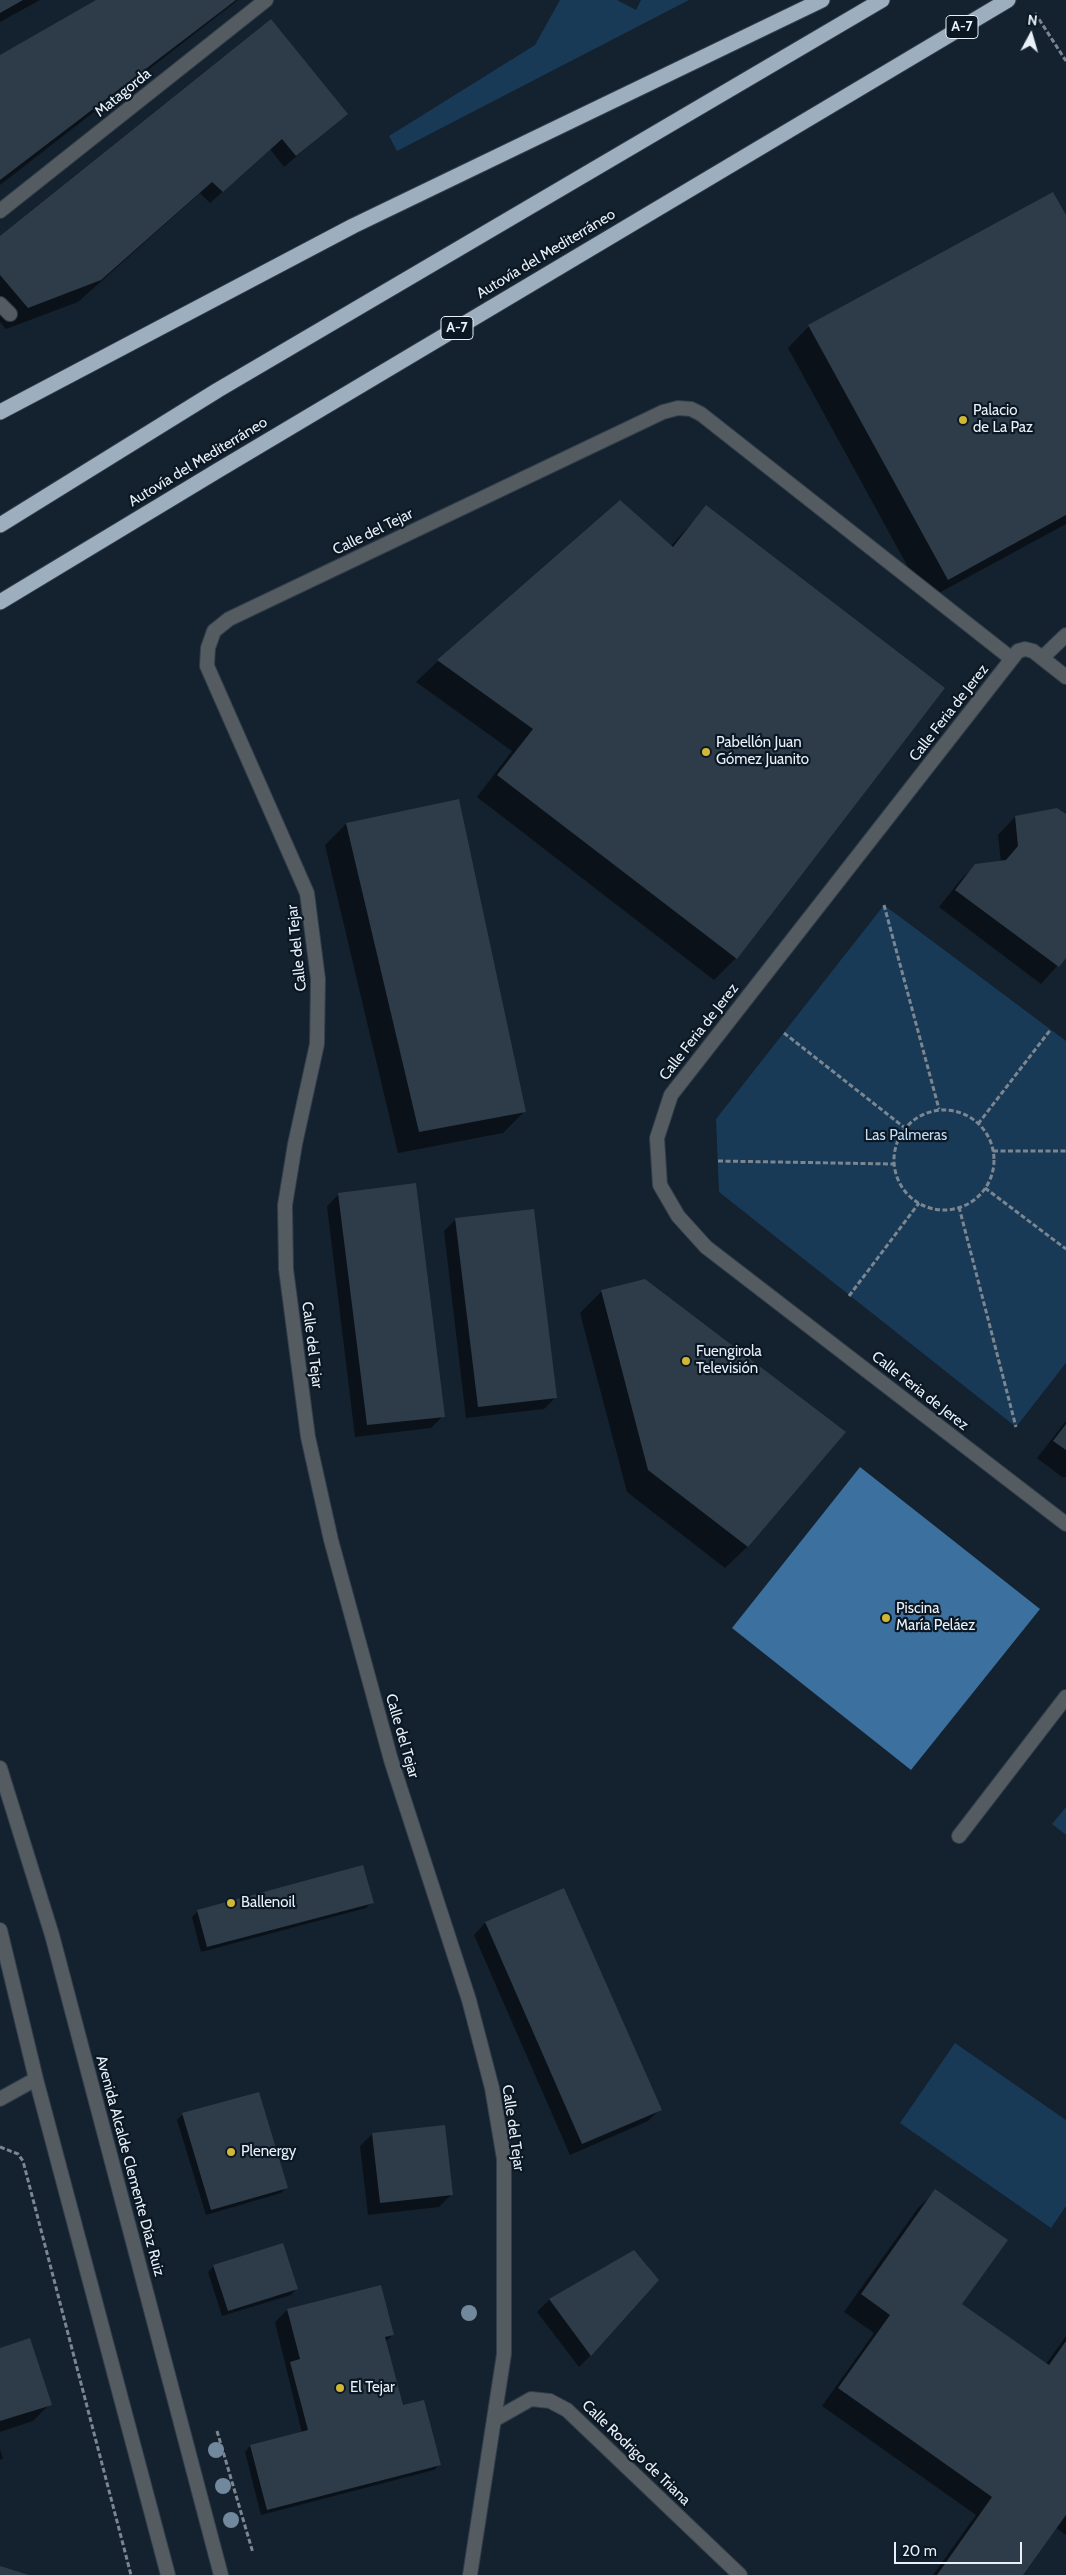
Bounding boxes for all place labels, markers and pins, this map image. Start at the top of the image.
place label: Palacio de La Paz [973,402,1033,437]
marker: Palacio de La Paz [957,414,969,426]
place label: Pabellón Juan Gómez Juanito [716,734,809,769]
marker: Pabellón Juan Gómez Juanito [700,746,712,758]
place label: Fuengirola Televisión [696,1343,762,1378]
marker: Fuengirola Televisión [680,1355,692,1367]
place label: Piscina María Peláez [896,1600,975,1635]
marker: Piscina María Peláez [880,1612,892,1624]
place label: Ballenoil [241,1894,295,1912]
marker: Ballenoil [225,1897,237,1909]
place label: Plenergy [241,2143,296,2161]
marker: Plenergy [225,2146,237,2158]
place label: El Tejar [350,2379,395,2397]
marker: El Tejar [334,2382,346,2394]

